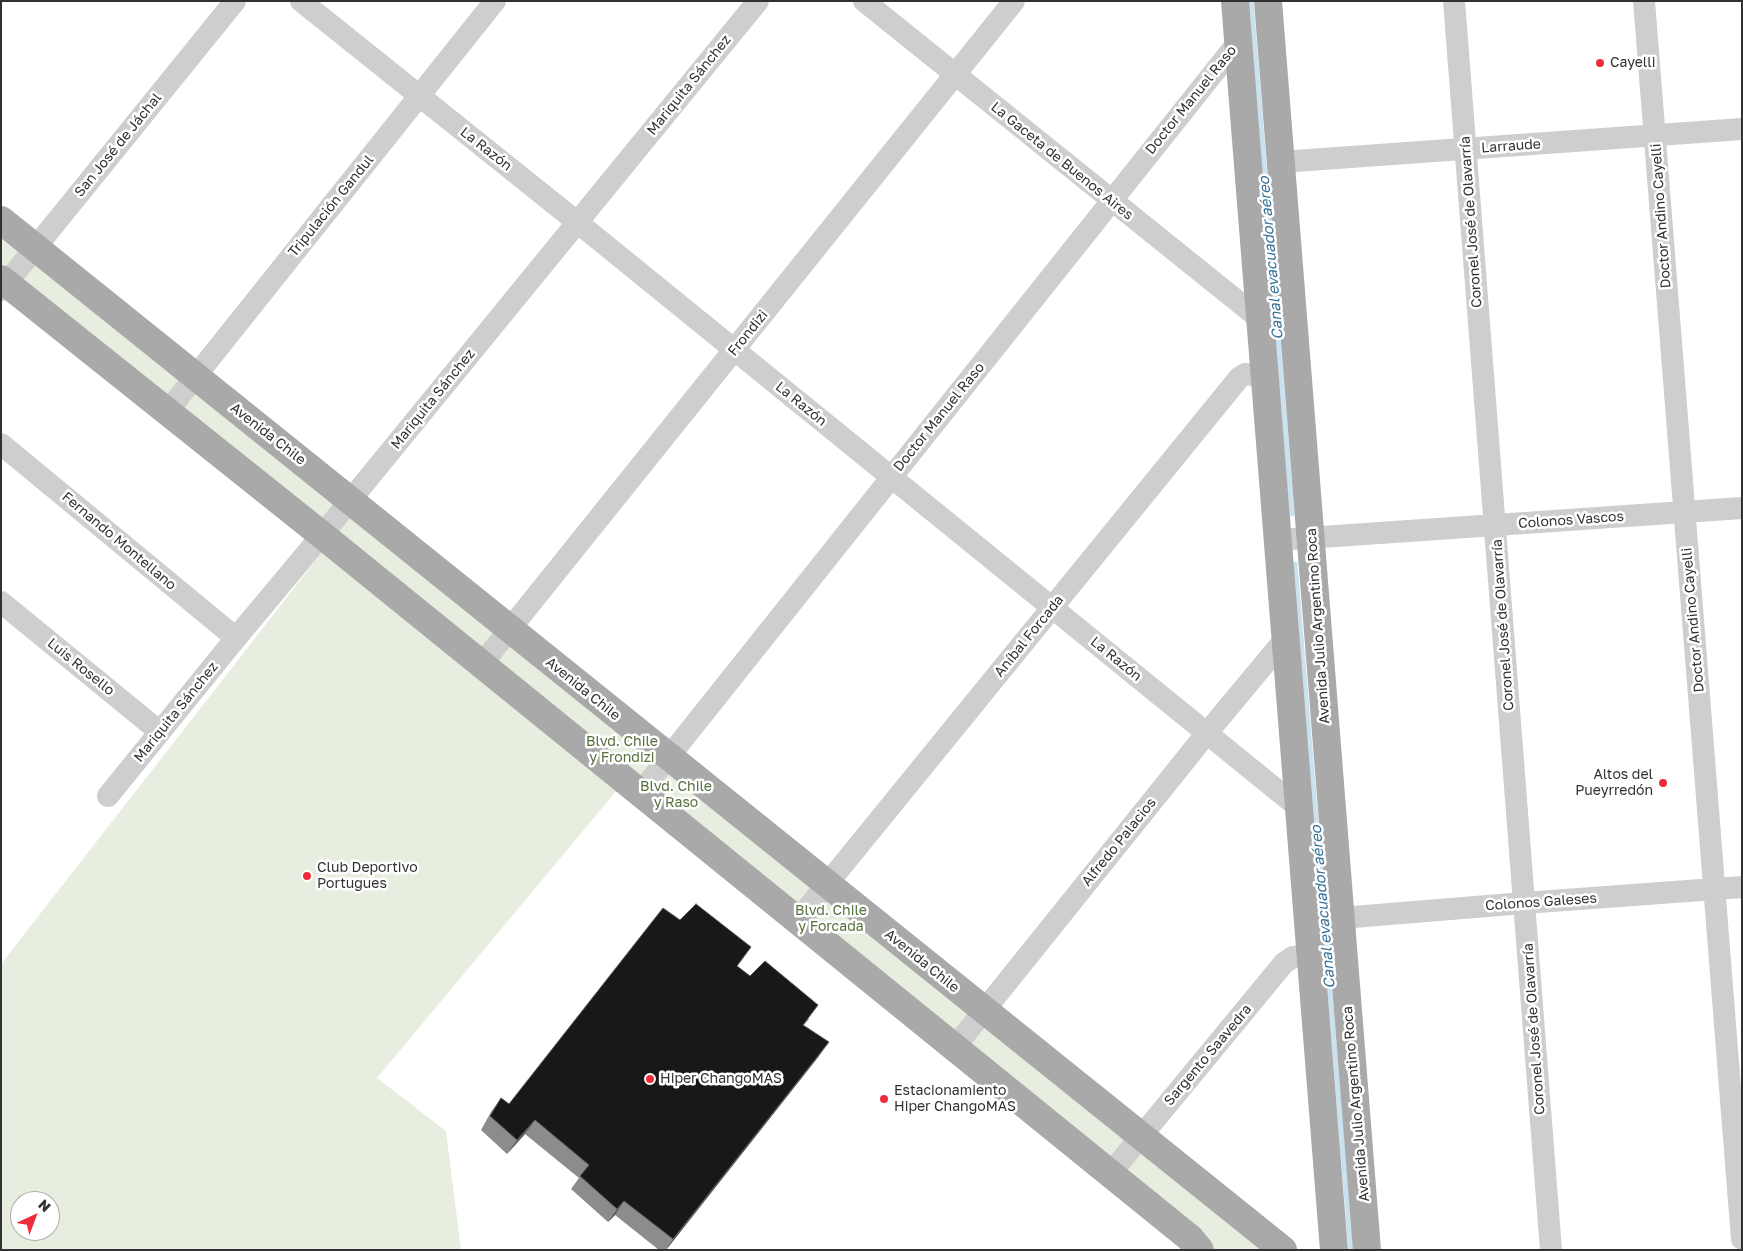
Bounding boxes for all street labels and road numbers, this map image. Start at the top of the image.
street label: Mariquita Sánchez [643,32,735,138]
street label: Doctor Manuel Raso [1142,42,1240,158]
street label: San José de Jáchal [71,90,165,200]
street label: La Gaceta de Buenos Aires [987,98,1137,224]
street label: La Razón [457,124,515,174]
street label: Coronel José de Olavarría [1457,136,1485,308]
street label: Larraude [1481,136,1541,156]
street label: Doctor Andino Cayelli [1648,143,1674,289]
street label: Tripulación Gandul [285,152,377,260]
street label: Frondizi [725,307,771,359]
street label: Mariquita Sánchez [387,346,479,452]
street label: Doctor Manuel Raso [890,359,988,475]
street label: La Razón [772,378,830,430]
street label: Avenida Chile [227,399,309,469]
street label: Fernando Montellano [58,488,180,594]
street label: Colonos Vascos [1518,508,1624,532]
street label: Avenida Julio Argentino Roca [1303,528,1333,724]
street label: Coronel José de Olavarría [1489,539,1517,711]
street label: Doctor Andino Cayelli [1678,547,1708,693]
street label: Aníbal Forcada [991,592,1067,680]
street label: La Razón [1087,633,1145,685]
street label: Luis Rosello [44,635,118,699]
street label: Avenida Chile [542,654,624,724]
street label: Mariquita Sánchez [130,659,222,765]
street label: Alfredo Palacios [1078,794,1160,890]
street label: Colonos Galeses [1485,890,1597,914]
street label: Avenida Chile [881,926,963,996]
street label: Coronel José de Olavarría [1520,943,1548,1115]
street label: Sargento Saavedra [1161,1001,1255,1109]
street label: Avenida Julio Argentino Roca [1339,1006,1373,1202]

